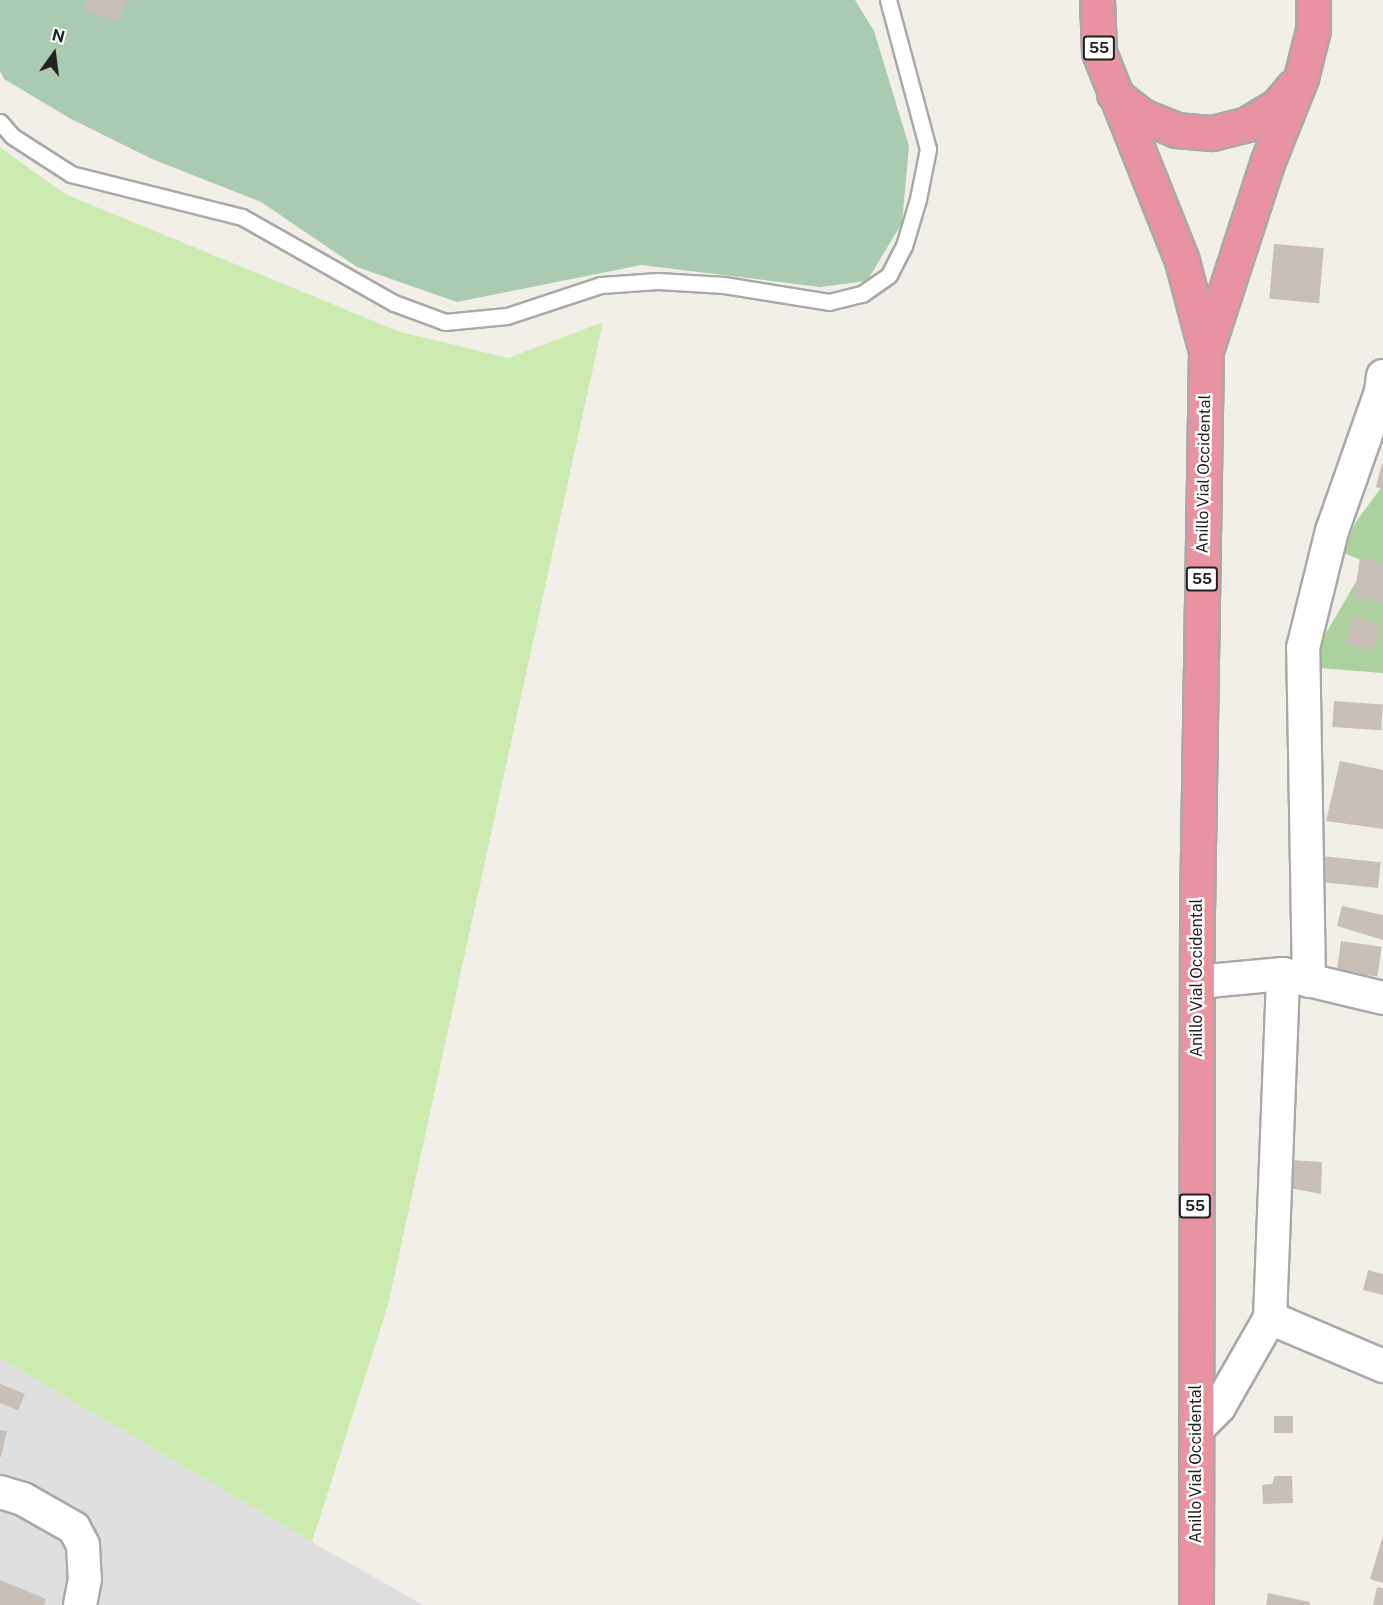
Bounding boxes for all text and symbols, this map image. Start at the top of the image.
north arrow [24,24,84,84]
text: N [50,25,67,47]
road number: 55 [1082,36,1116,60]
street label: Anillo Vial Occidental [1193,394,1215,554]
road number: 55 [1186,567,1218,591]
street label: Anillo Vial Occidental [1187,898,1207,1058]
road number: 55 [1178,1194,1212,1218]
street label: Anillo Vial Occidental [1186,1384,1206,1544]

